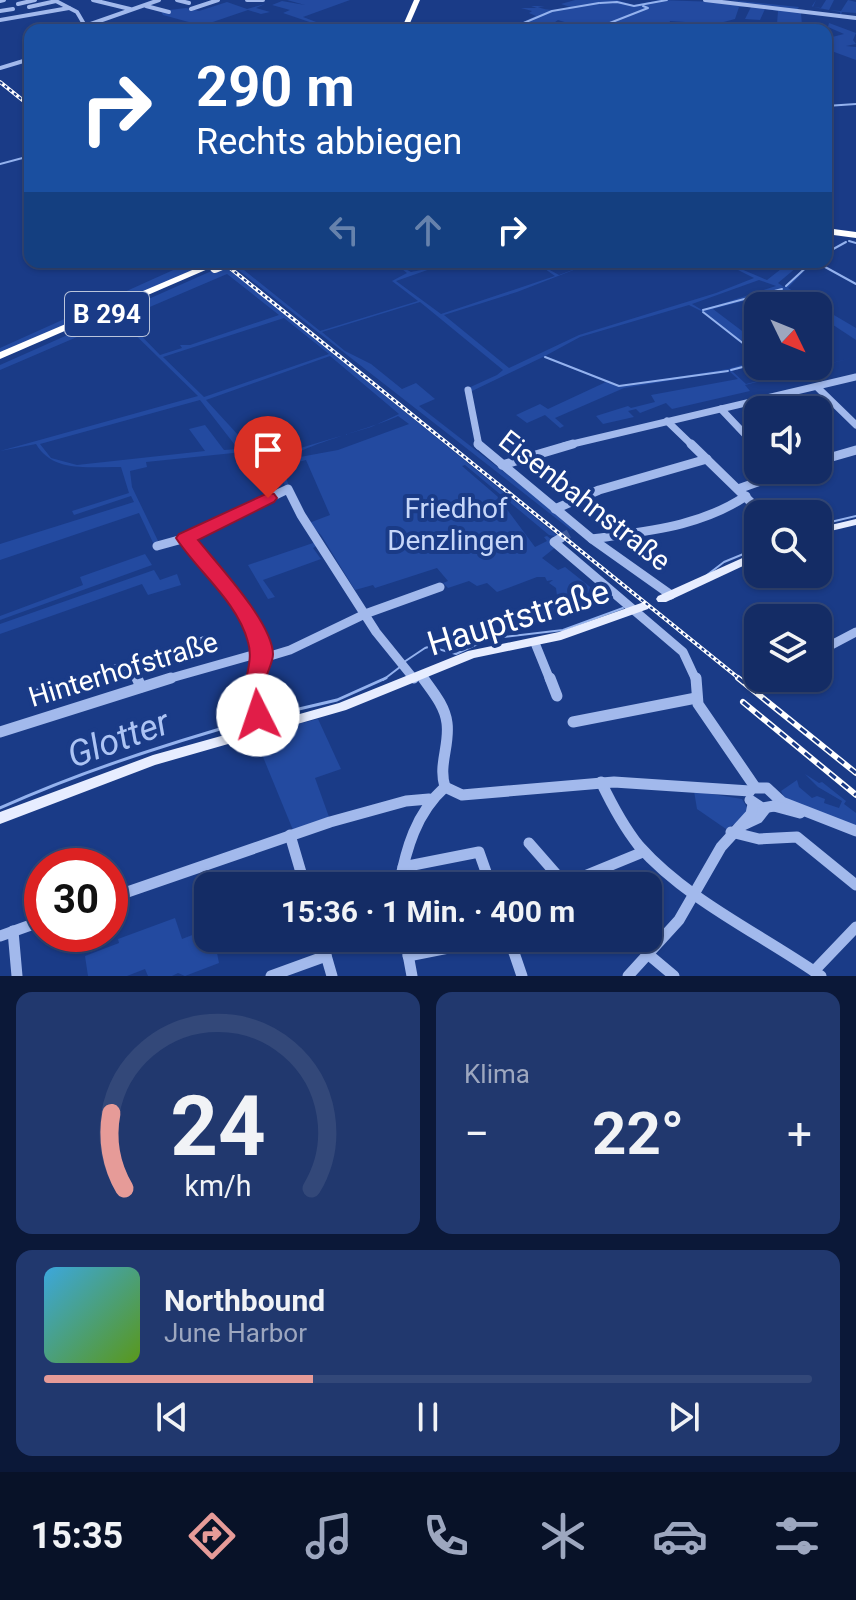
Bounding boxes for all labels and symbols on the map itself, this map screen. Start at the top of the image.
road number: B 294 [65,292,149,336]
north arrow [744,292,832,380]
pin [234,416,302,498]
street label: Eisenbahnstraße [492,423,677,578]
park label: Friedhof Denzlingen [387,492,525,557]
street label: Hauptstraße [422,570,614,664]
street label: Hinterhofstraße [25,625,222,714]
position arrow [216,673,300,757]
water label: Glotter [62,701,176,777]
speed limit sign: 30 [24,848,128,952]

